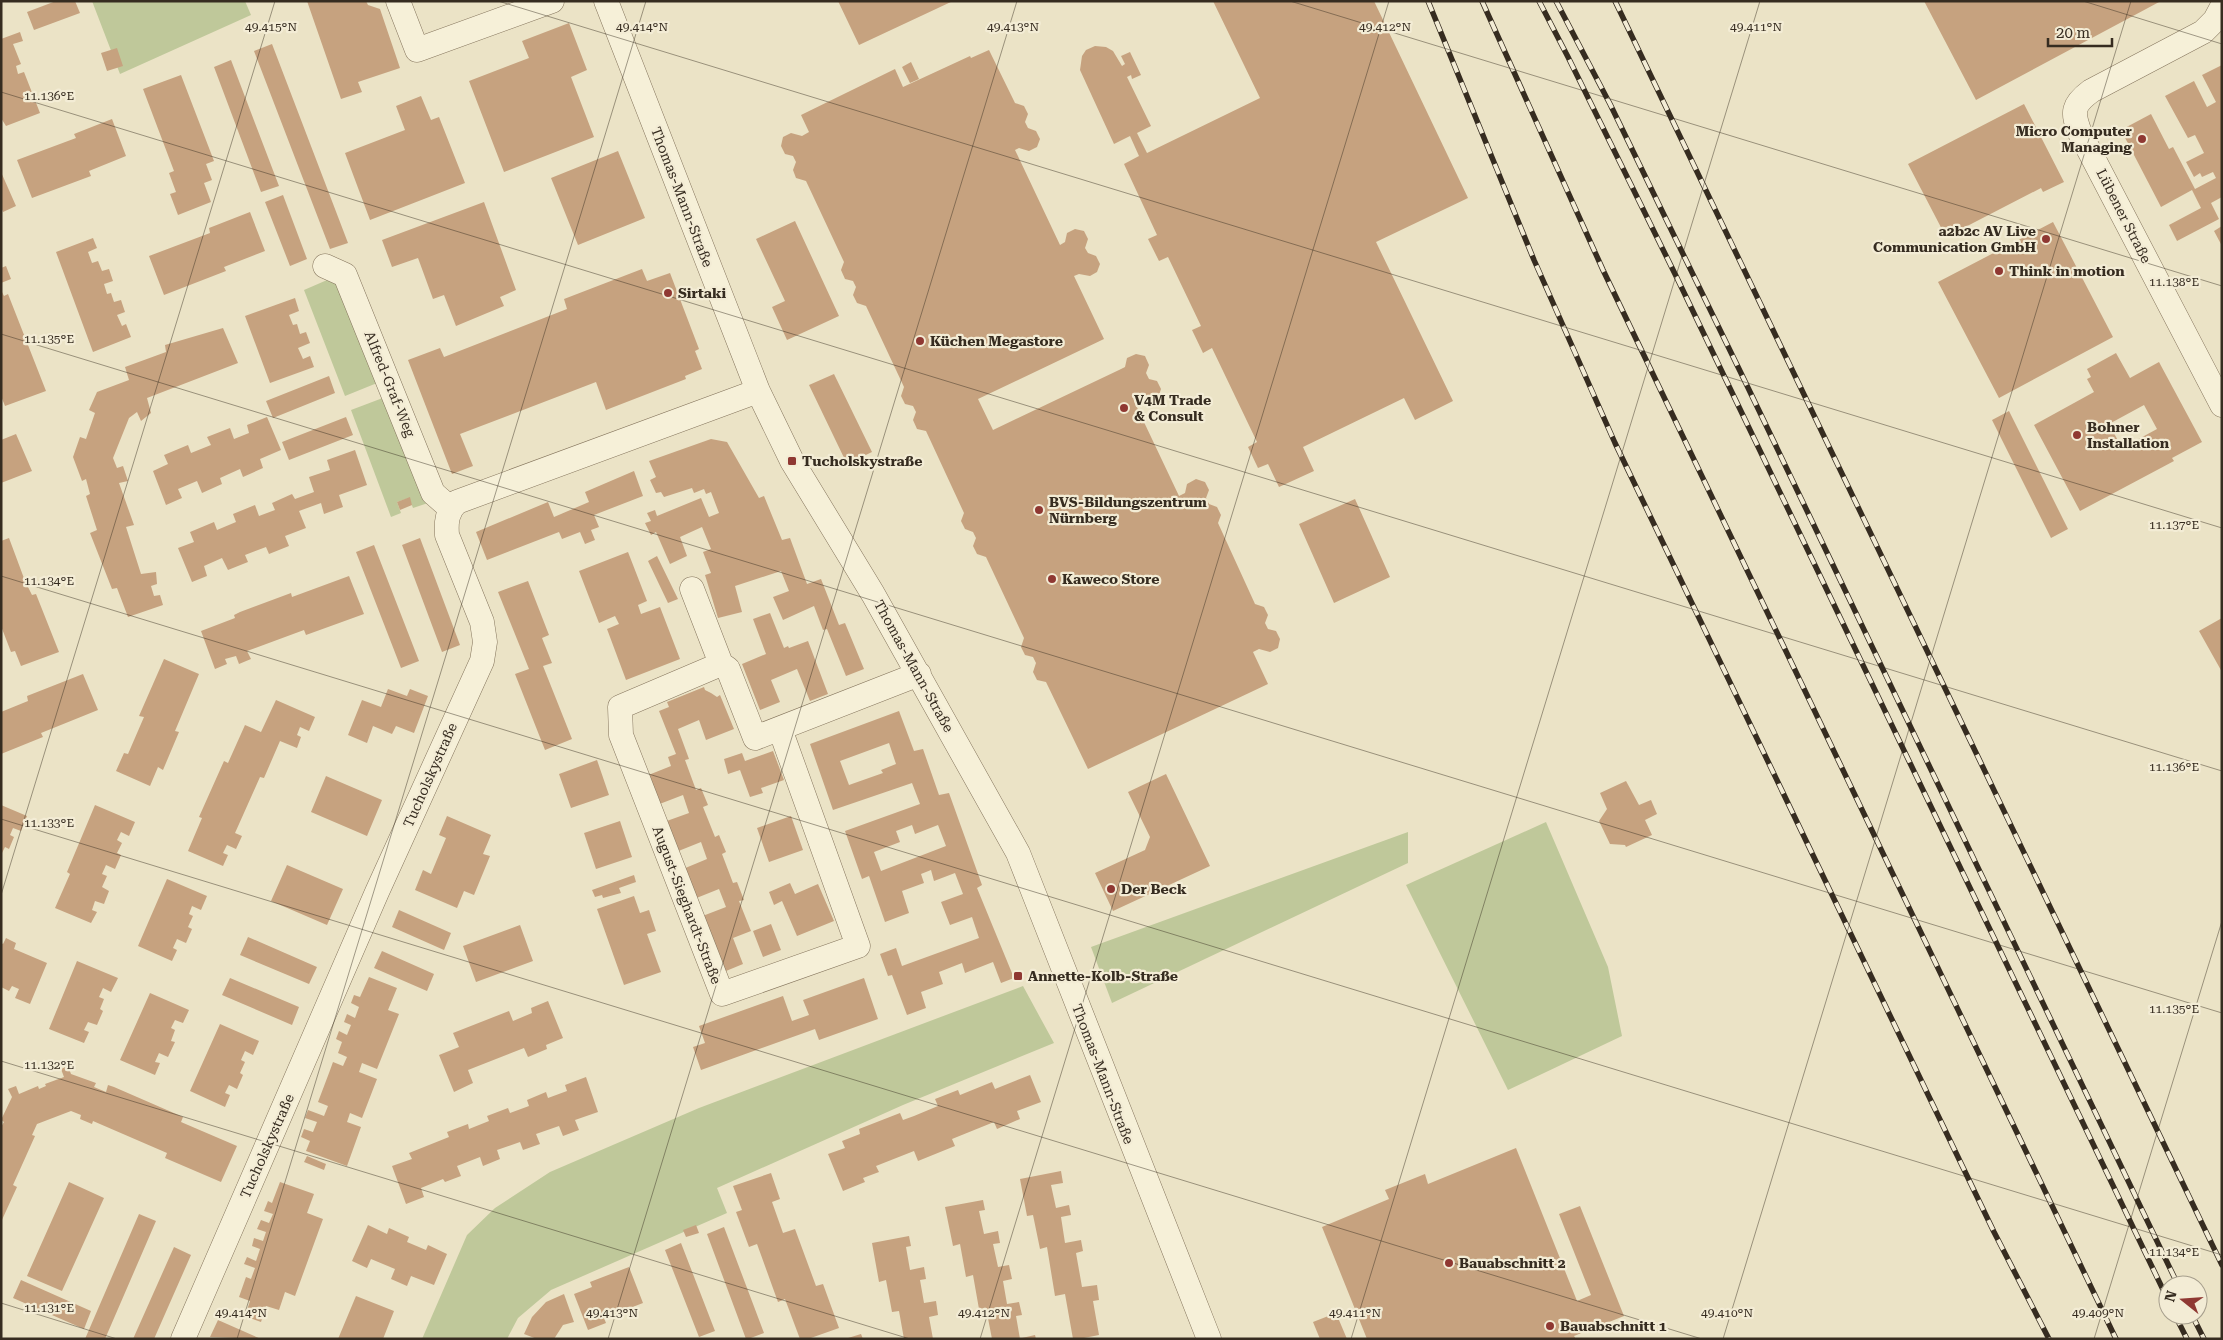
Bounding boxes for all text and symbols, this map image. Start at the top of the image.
scale bar [2048,15,2112,47]
text: 49.415°N [245,20,297,34]
text: 49.414°N [616,20,668,34]
text: 49.413°N [987,20,1039,34]
text: 49.412°N [1359,20,1411,34]
text: 49.411°N [1730,20,1782,34]
text: 20 m [2056,24,2091,42]
text: 11.136°E [24,89,74,103]
place label: Micro Computer Managing [2016,123,2133,155]
street label: Thomas-Mann-Straße [648,125,716,270]
marker: Micro Computer Managing [2136,133,2148,145]
street label: Lübener Straße [2093,166,2155,266]
place label: a2b2c AV Live Communication GmbH [1873,223,2036,255]
marker: a2b2c AV Live Communication GmbH [2040,233,2052,245]
place label: Think in motion [2009,263,2125,279]
marker: Think in motion [1993,265,2005,277]
text: 11.138°E [2149,275,2199,289]
place label: Sirtaki [678,285,727,301]
marker: Sirtaki [662,287,674,299]
street label: Alfred-Graf-Weg [361,329,419,439]
text: 11.135°E [24,332,74,346]
place label: Küchen Megastore [930,333,1063,349]
marker: Küchen Megastore [914,335,926,347]
place label: V4M Trade & Consult [1134,392,1211,424]
marker: V4M Trade & Consult [1118,402,1130,414]
place label: Bohner Installation [2087,419,2170,451]
marker: Bohner Installation [2071,429,2083,441]
place label: Tucholskystraße [802,453,922,469]
marker: Tucholskystraße [786,455,798,467]
place label: BVS-Bildungszentrum Nürnberg [1049,494,1207,526]
marker: BVS-Bildungszentrum Nürnberg [1033,504,1045,516]
text: 11.137°E [2149,518,2199,532]
place label: Kaweco Store [1062,571,1159,587]
marker: Kaweco Store [1046,573,1058,585]
text: 11.134°E [24,574,74,588]
street label: Thomas-Mann-Straße [871,597,957,735]
street label: Tucholskystraße [400,720,460,830]
text: 11.136°E [2149,760,2199,774]
text: 11.133°E [24,816,74,830]
street label: August-Sieghardt-Straße [649,824,725,987]
place label: Der Beck [1121,881,1187,897]
marker: Der Beck [1105,883,1117,895]
place label: Annette-Kolb-Straße [1028,968,1178,984]
marker: Annette-Kolb-Straße [1012,970,1024,982]
street label: Thomas-Mann-Straße [1069,1002,1137,1147]
text: 11.135°E [2149,1002,2199,1016]
text: 11.132°E [24,1058,74,1072]
street label: Tucholskystraße [237,1091,297,1201]
text: 11.134°E [2149,1245,2199,1259]
place label: Bauabschnitt 2 [1459,1255,1566,1271]
marker: Bauabschnitt 2 [1443,1257,1455,1269]
north arrow [2158,1275,2208,1325]
text: N [2161,1288,2180,1304]
text: 11.131°E [24,1301,74,1315]
text: 49.414°N [215,1306,267,1320]
text: 49.413°N [586,1306,638,1320]
text: 49.412°N [958,1306,1010,1320]
text: 49.411°N [1329,1306,1381,1320]
text: 49.410°N [1701,1306,1753,1320]
text: 49.409°N [2072,1306,2124,1320]
place label: Bauabschnitt 1 [1560,1318,1667,1334]
marker: Bauabschnitt 1 [1544,1320,1556,1332]

